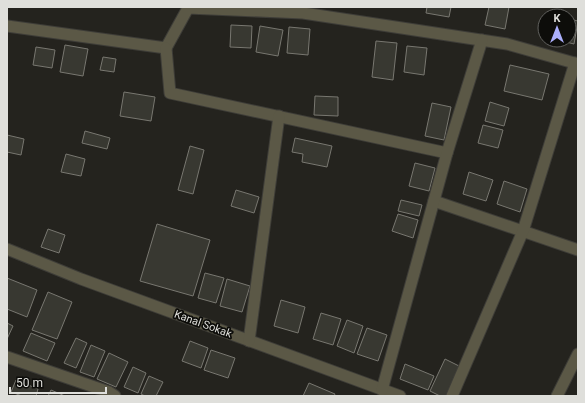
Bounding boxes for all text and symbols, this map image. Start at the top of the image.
north arrow [537,8,577,48]
text: K [554,12,562,25]
street label: Kanal Sokak [172,308,234,341]
scale bar [10,369,106,395]
text: 50 m [16,376,43,390]

